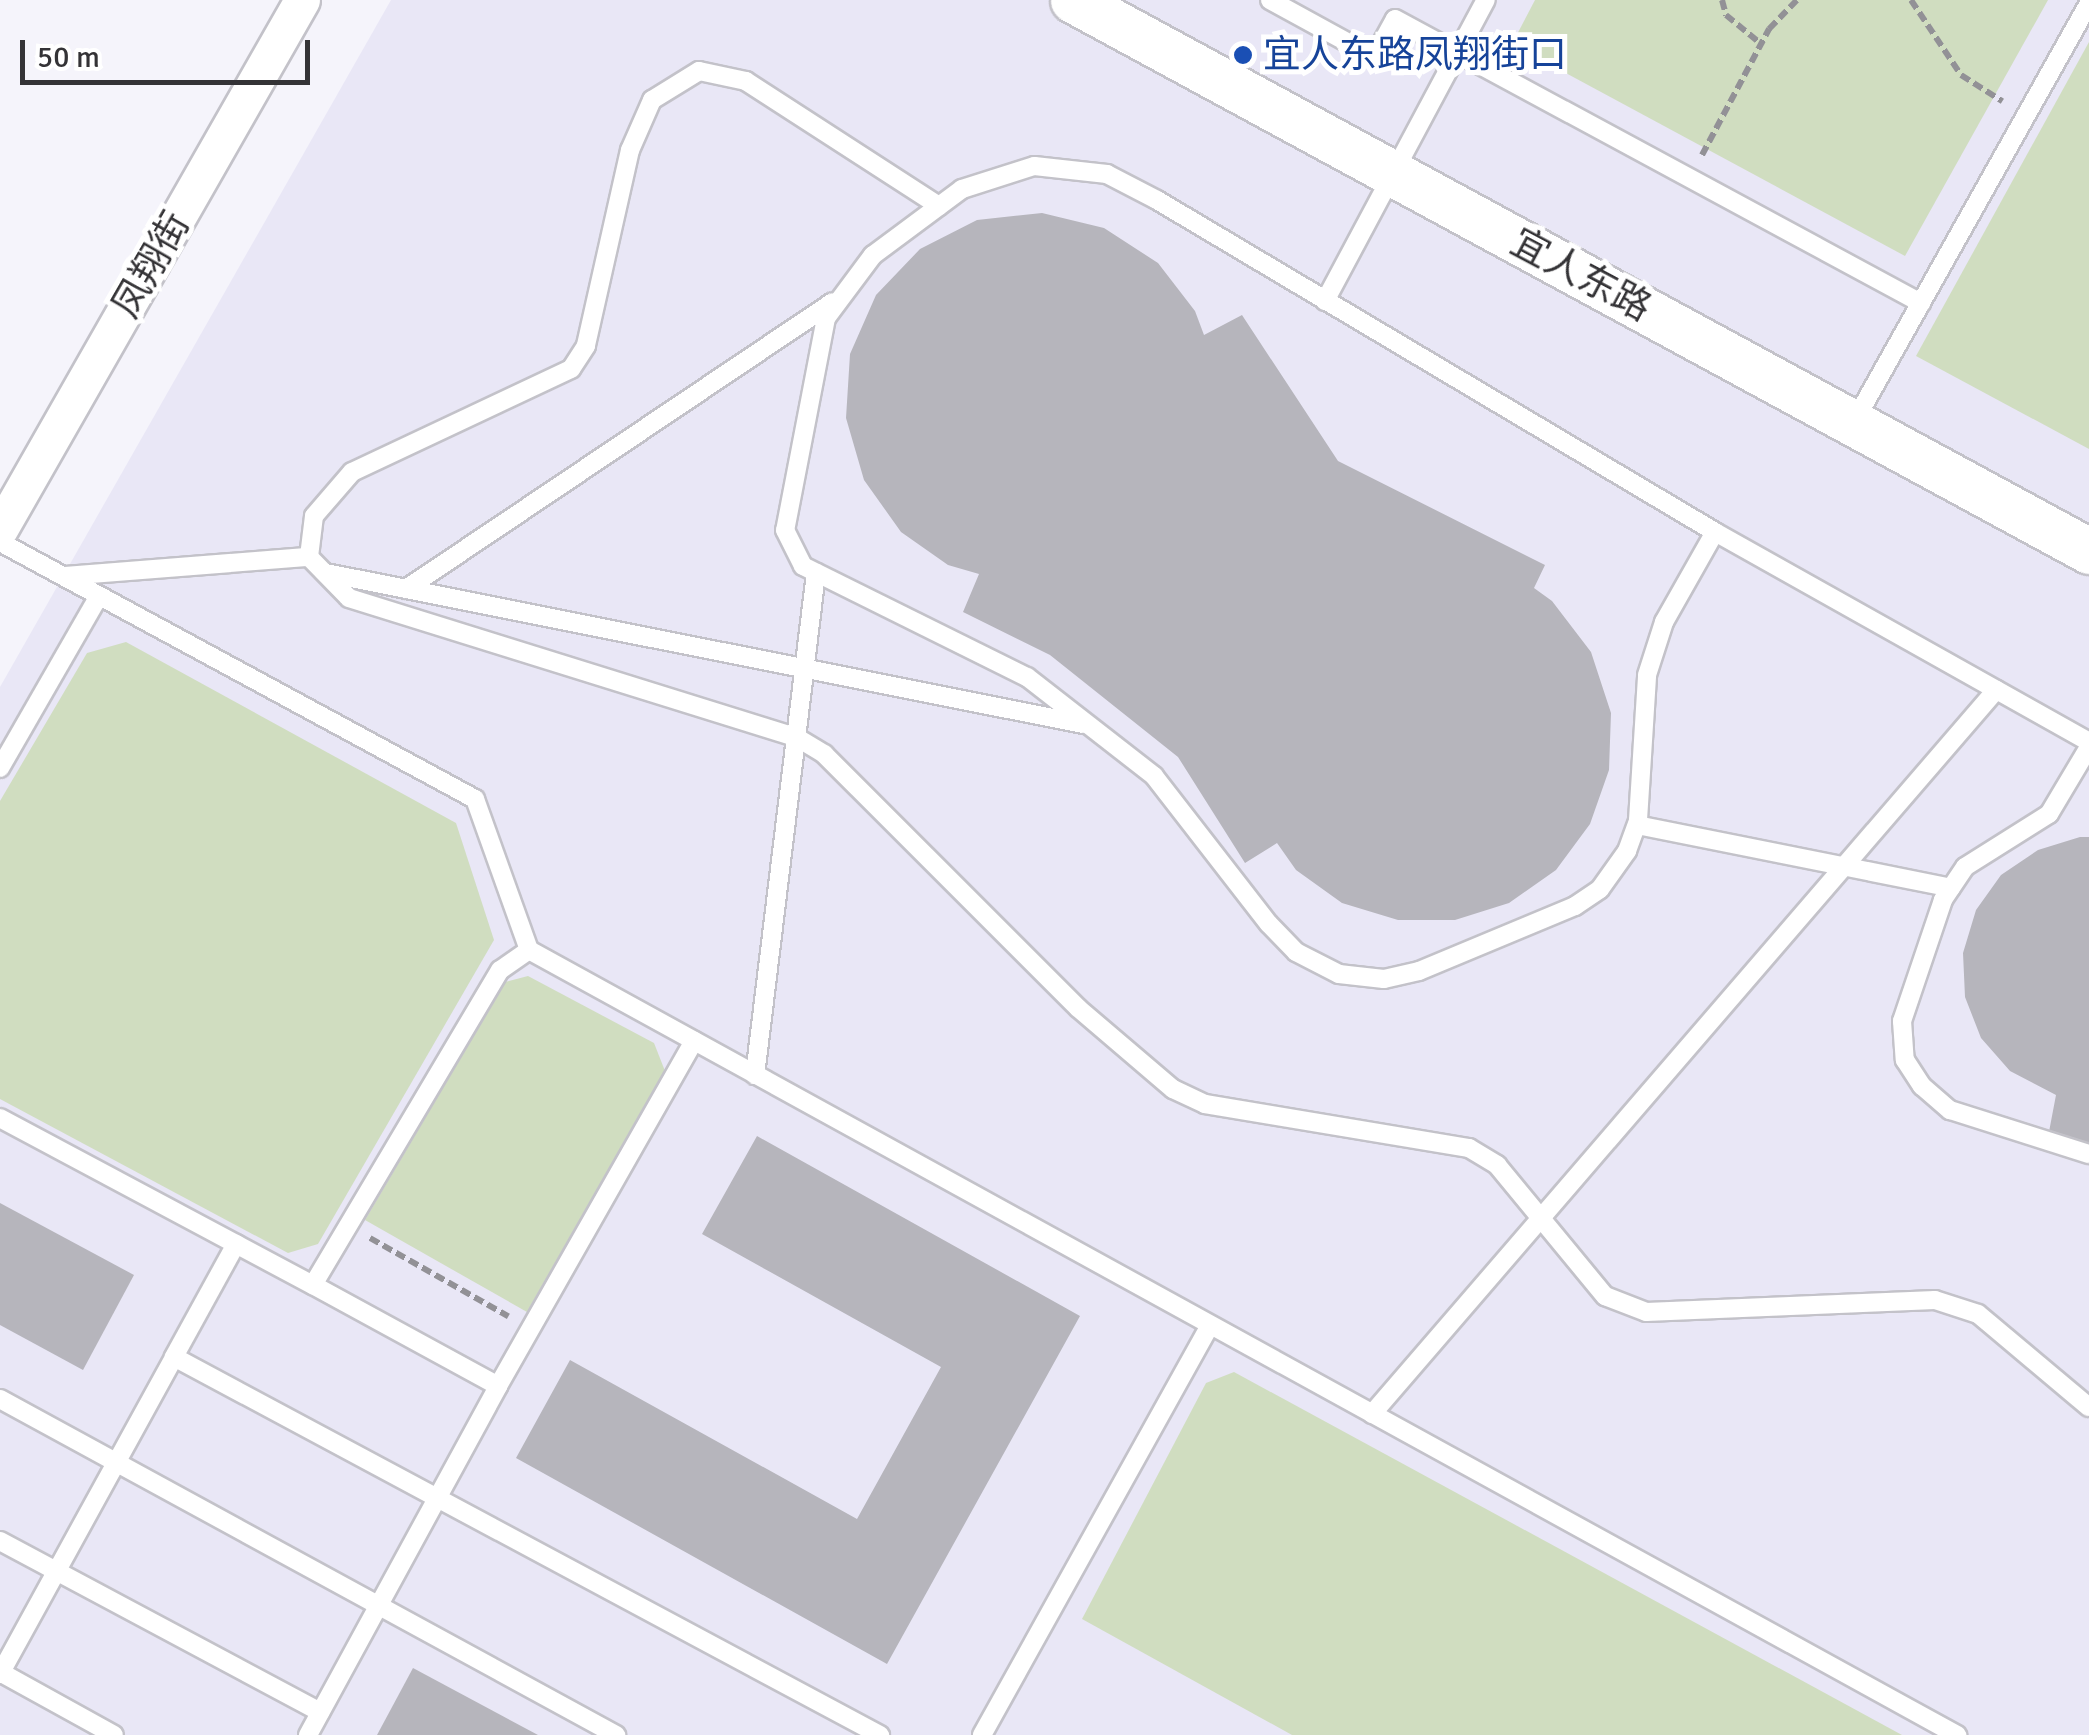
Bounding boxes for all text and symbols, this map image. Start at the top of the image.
scale bar [25,20,315,82]
place label: 宜人东路凤翔街口 [1263,32,1567,78]
text: 50 m [37,39,100,76]
marker: 宜人东路凤翔街口 [1232,44,1254,66]
street label: 凤翔街 [103,204,199,326]
street label: 宜人东路 [1503,219,1659,331]

